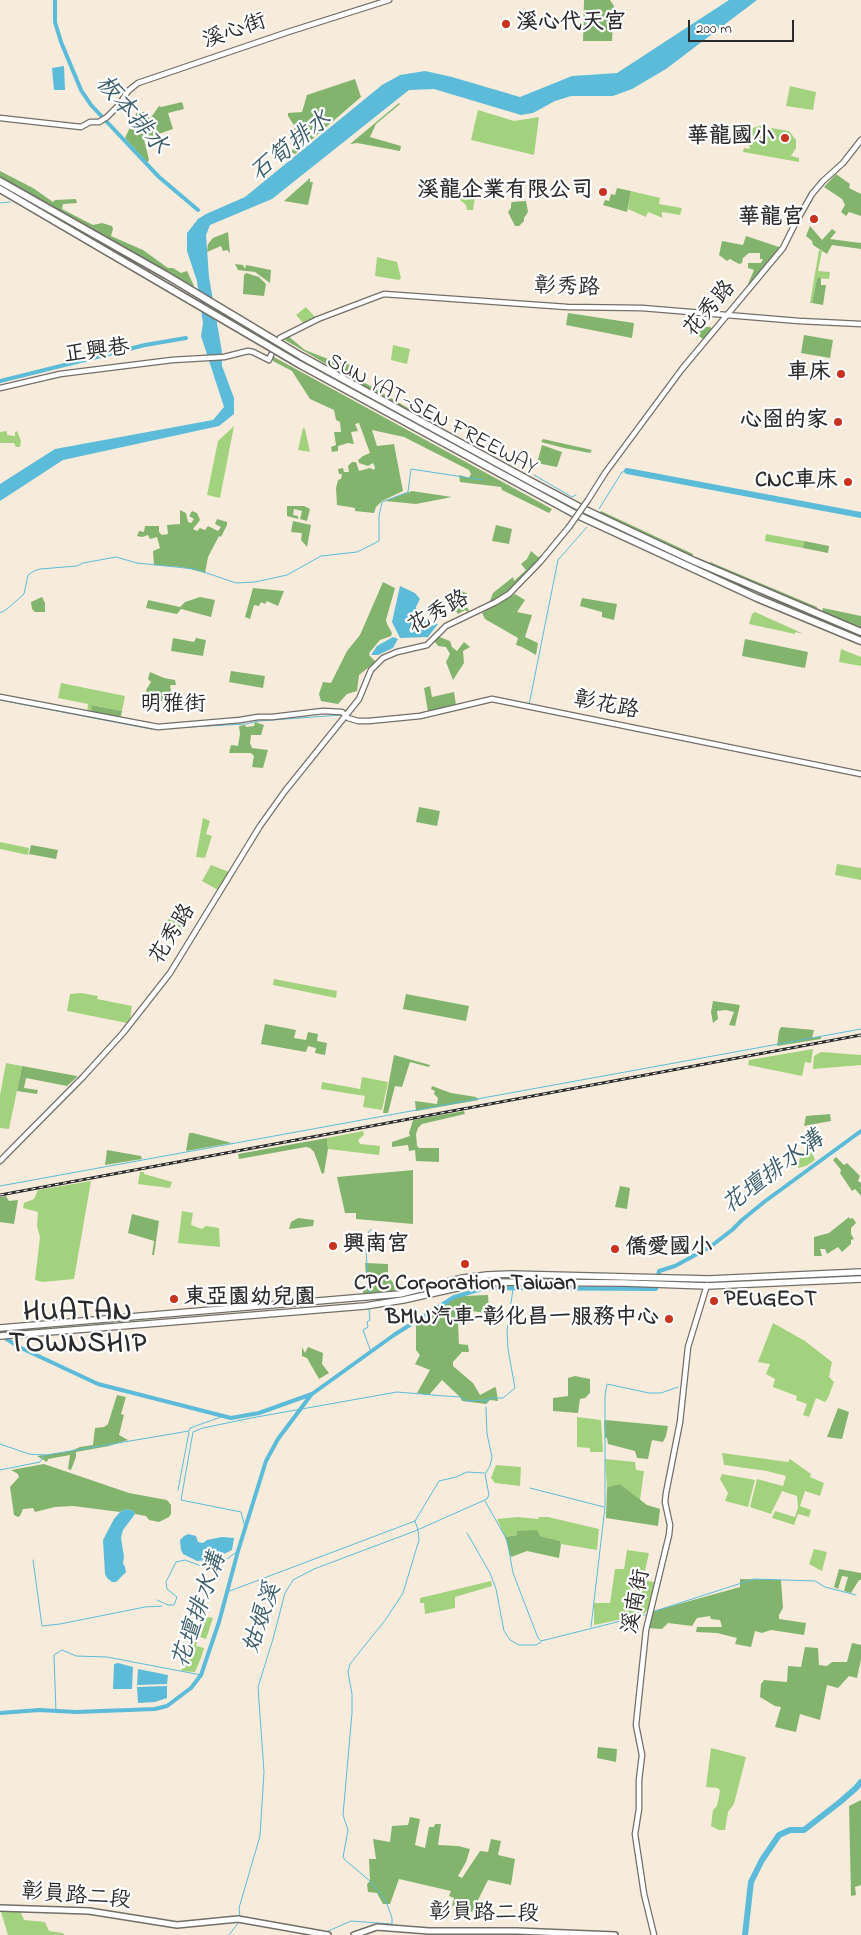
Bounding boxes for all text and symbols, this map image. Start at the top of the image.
street label: 溪心街 [200,10,270,56]
scale bar [691,10,797,42]
place label: 溪心代天宮 [516,11,626,37]
marker: 溪心代天宮 [500,18,512,30]
text: 200 m [696,18,732,40]
water label: 板本排水 [88,70,172,162]
water label: 石筍排水 [246,107,338,189]
place label: 華龍國小 [687,125,775,151]
marker: 華龍國小 [779,132,791,144]
place label: 溪龍企業有限公司 [417,179,593,205]
marker: 溪龍企業有限公司 [597,186,609,198]
place label: 華龍宮 [738,206,804,232]
marker: 華龍宮 [808,213,820,225]
street label: 彰秀路 [534,275,600,303]
street label: 花秀路 [679,276,743,344]
street label: 正興巷 [63,336,131,370]
street label: SUN YAT-SEN FREEWAY [321,349,541,483]
place label: 車床 [787,361,831,387]
marker: 車床 [835,368,847,380]
place label: 心囹的家 [740,409,828,435]
marker: 心囹的家 [832,416,844,428]
place label: CNC車床 [755,469,838,495]
marker: CNC車床 [842,476,854,488]
street label: 花秀路 [404,586,474,642]
street label: 彰花路 [571,688,641,726]
street label: 明雅街 [140,693,206,719]
street label: 花秀路 [145,900,203,970]
water label: 花壇排水溝 [717,1126,831,1222]
place label: 興南宮 [343,1233,409,1259]
place label: 僑愛國小 [625,1236,713,1262]
marker: 興南宮 [327,1240,339,1252]
marker: 僑愛國小 [609,1243,621,1255]
marker: CPC Corporation, Taiwan [459,1258,471,1270]
place label: CPC Corporation, Taiwan [354,1272,576,1298]
place label: 東亞園幼兒園 [184,1286,316,1312]
place label: PEUGEOT [724,1288,817,1314]
marker: 東亞園幼兒園 [168,1293,180,1305]
marker: PEUGEOT [708,1295,720,1307]
district label: HUATAN TOWNSHIP [8,1297,148,1363]
place label: BMW汽車-彰化昌一服務中心 [386,1306,659,1332]
marker: BMW汽車-彰化昌一服務中心 [663,1313,675,1325]
water label: 花壇排水溝 [168,1550,234,1672]
street label: 溪南街 [619,1567,657,1637]
water label: 姑娘溪 [239,1580,289,1658]
street label: 彰員路二段 [20,1880,132,1916]
street label: 彰員路二段 [429,1901,539,1929]

